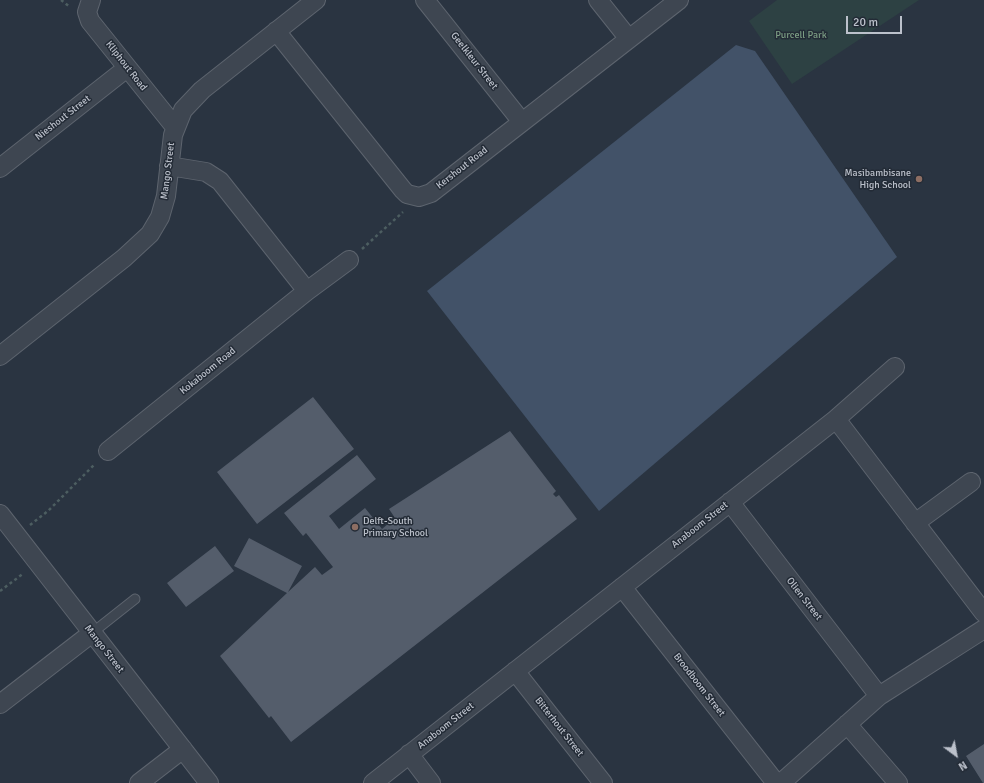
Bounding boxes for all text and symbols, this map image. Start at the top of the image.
scale bar [848,8,904,34]
text: 20 m [853,15,878,30]
park label: Purcell Park [775,29,827,41]
street label: Geelkleur Street [448,30,500,92]
street label: Kliphout Road [103,39,149,93]
street label: Nieshout Street [33,93,93,143]
street label: Mango Street [159,142,177,200]
street label: Kershout Road [434,144,490,192]
place label: Masibambisane High School [845,167,911,190]
marker: Masibambisane High School [914,174,924,184]
street label: Kokaboom Road [178,345,238,397]
street label: Anaboom Street [669,499,731,551]
place label: Delft-South Primary School [363,515,428,538]
marker: Delft-South Primary School [350,522,360,532]
street label: Olien Street [784,575,824,623]
street label: Mango Street [82,623,126,675]
street label: Broodboom Street [671,651,727,719]
street label: Bitterhout Street [532,695,586,759]
street label: Anaboom Street [415,700,477,752]
north arrow [936,735,976,775]
text: N [956,758,969,773]

